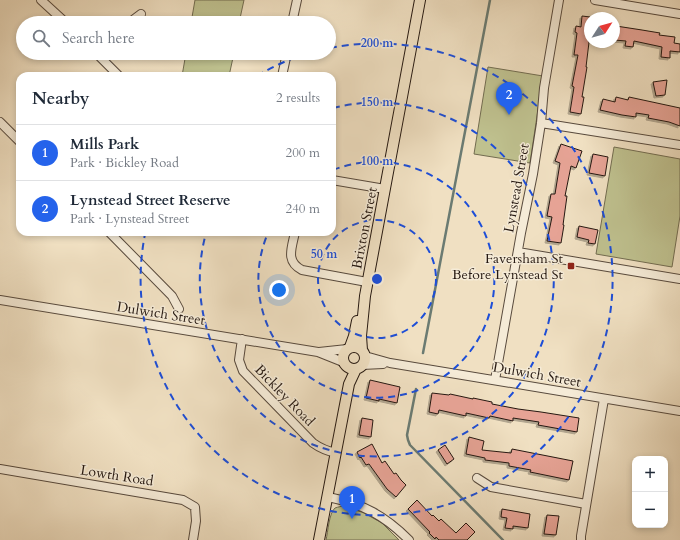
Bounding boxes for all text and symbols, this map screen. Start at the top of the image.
north arrow [584,12,620,48]
search box [16,16,336,60]
icon: search [30,27,52,49]
text: Search here [62,28,135,48]
text: 200 m [361,35,394,51]
pin: 2 [496,82,522,115]
text: Nearby [32,87,89,110]
text: 2 results [276,89,320,107]
text: 150 m [361,94,394,110]
text: Mills Park [70,134,139,154]
street label: Lynstead Street [499,141,534,234]
text: 1 [42,144,48,162]
text: 200 m [286,144,320,162]
text: 100 m [361,153,394,169]
text: Park · Bickley Road [70,154,179,172]
street label: Brixton Street [347,185,382,271]
text: Lynstead Street Reserve [70,190,230,210]
text: 2 [42,200,48,218]
text: 240 m [286,200,320,218]
text: Park · Lynstead Street [70,210,189,228]
text: 50 m [311,246,338,262]
place label: Faversham St Before Lynstead St [452,249,564,284]
marker: Faversham St Before Lynstead St [566,261,576,271]
centre of rings [370,272,384,286]
your location [269,280,289,300]
street label: Dulwich Street [115,297,207,330]
street label: Dulwich Street [491,357,583,392]
street label: Bickley Road [250,360,319,431]
map controls [632,456,668,528]
button: + [632,456,668,492]
street label: Lowth Road [79,460,155,491]
pin: 1 [339,486,365,519]
button: − [632,492,668,528]

